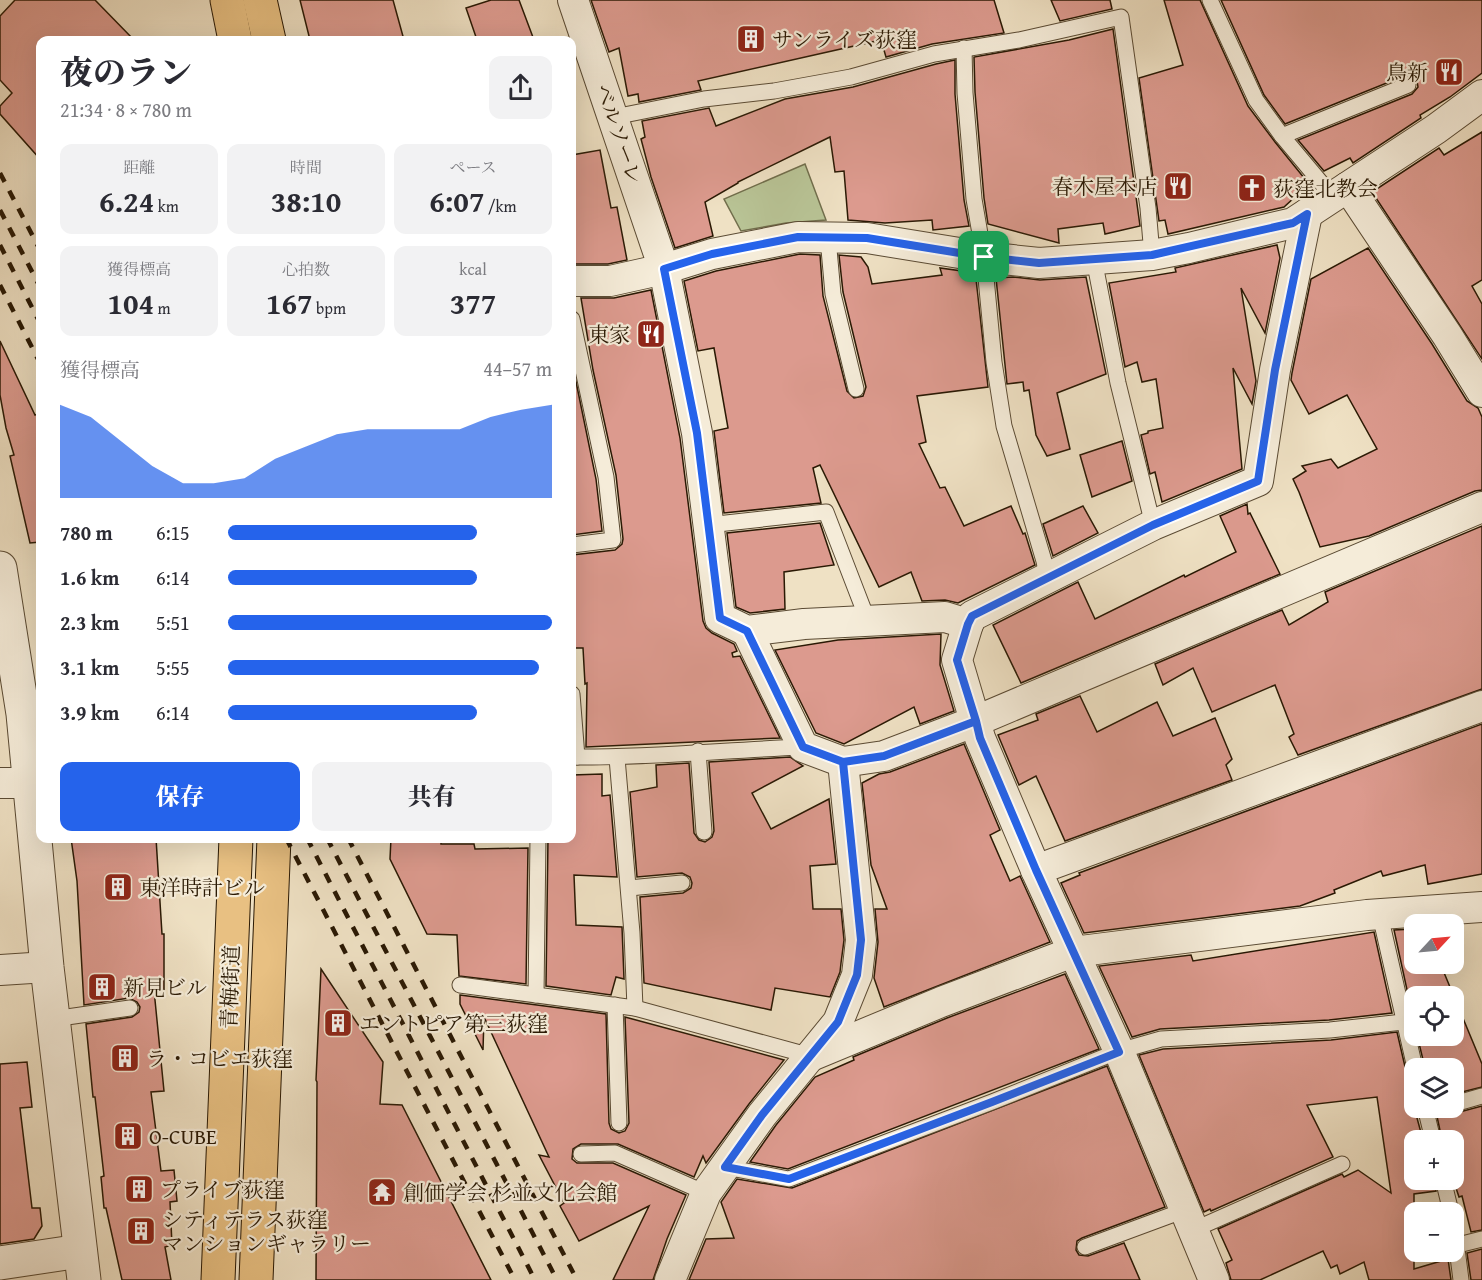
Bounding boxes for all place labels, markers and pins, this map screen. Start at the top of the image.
building icon: サンライズ荻窪 [735,23,767,55]
place label: サンライズ荻窪 [772,24,917,55]
restaurant icon: 鳥新 [1433,56,1465,88]
place label: 鳥新 [1386,57,1428,88]
restaurant icon: 春木屋本店 [1162,170,1194,202]
place label: 春木屋本店 [1052,171,1157,202]
church icon: 荻窪北教会 [1236,172,1268,204]
place label: 荻窪北教会 [1273,173,1378,204]
pin [958,231,1009,282]
restaurant icon: 東家 [635,318,667,350]
place label: 東家 [588,319,630,350]
building icon: 東洋時計ビル [102,871,134,903]
place label: 東洋時計ビル [139,872,265,903]
building icon: 新見ビル [86,971,118,1003]
place label: 新見ビル [123,972,207,1003]
building icon: エントピア第三荻窪 [322,1007,354,1039]
place label: エントピア第三荻窪 [359,1008,548,1039]
building icon: ラ・コビエ荻窪 [109,1042,141,1074]
place label: ラ・コビエ荻窪 [146,1043,293,1074]
building icon: O-CUBE [112,1120,144,1152]
place label: O-CUBE [149,1121,217,1152]
building icon: プライブ荻窪 [123,1173,155,1205]
place label: プライブ荻窪 [160,1174,285,1205]
temple icon: 創価学会 杉並文化会館 [366,1176,398,1208]
place label: 創価学会 杉並文化会館 [403,1177,618,1208]
place label: シティテラス荻窪 マンションギャラリー [162,1204,371,1259]
building icon: シティテラス荻窪 マンションギャラリー [125,1215,157,1247]

